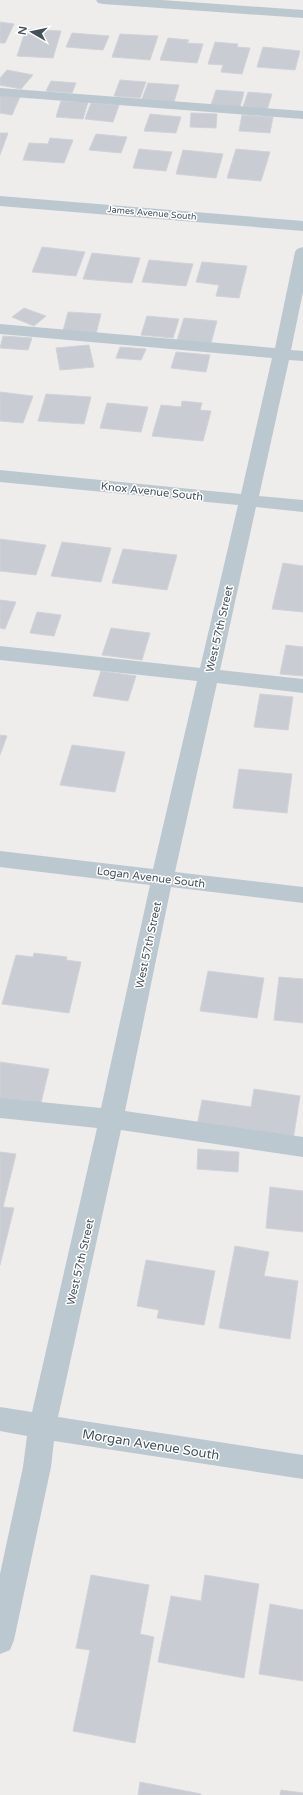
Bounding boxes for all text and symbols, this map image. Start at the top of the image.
north arrow [12,12,52,52]
text: N [16,25,30,36]
street label: James Avenue South [107,204,197,223]
street label: Knox Avenue South [100,480,204,503]
street label: West 57th Street [203,585,236,674]
street label: Logan Avenue South [96,864,206,891]
street label: West 57th Street [133,901,164,990]
street label: West 57th Street [64,1218,97,1307]
street label: Morgan Avenue South [81,1426,220,1464]

